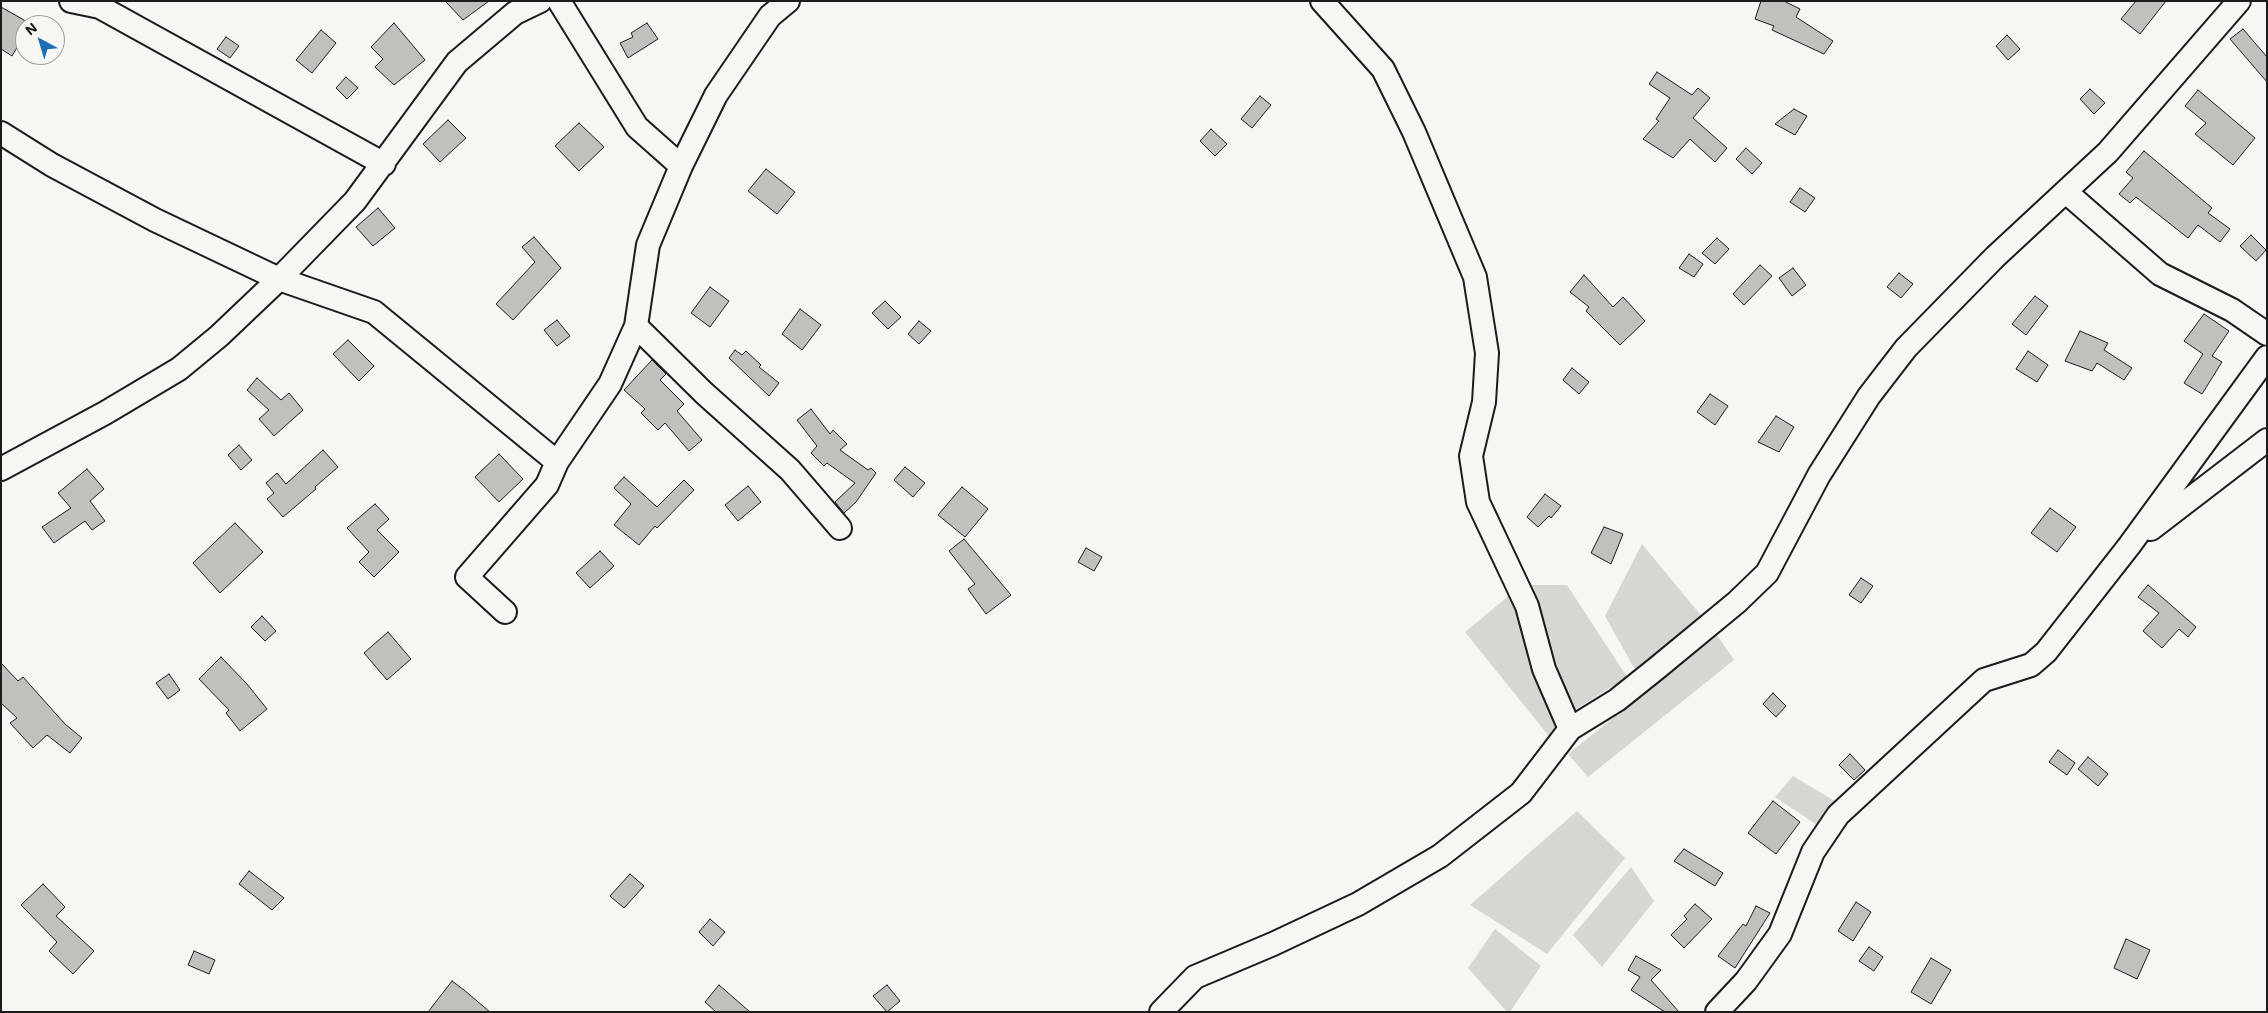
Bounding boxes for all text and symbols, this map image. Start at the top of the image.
north arrow [15,15,65,65]
text: N [21,18,41,39]

